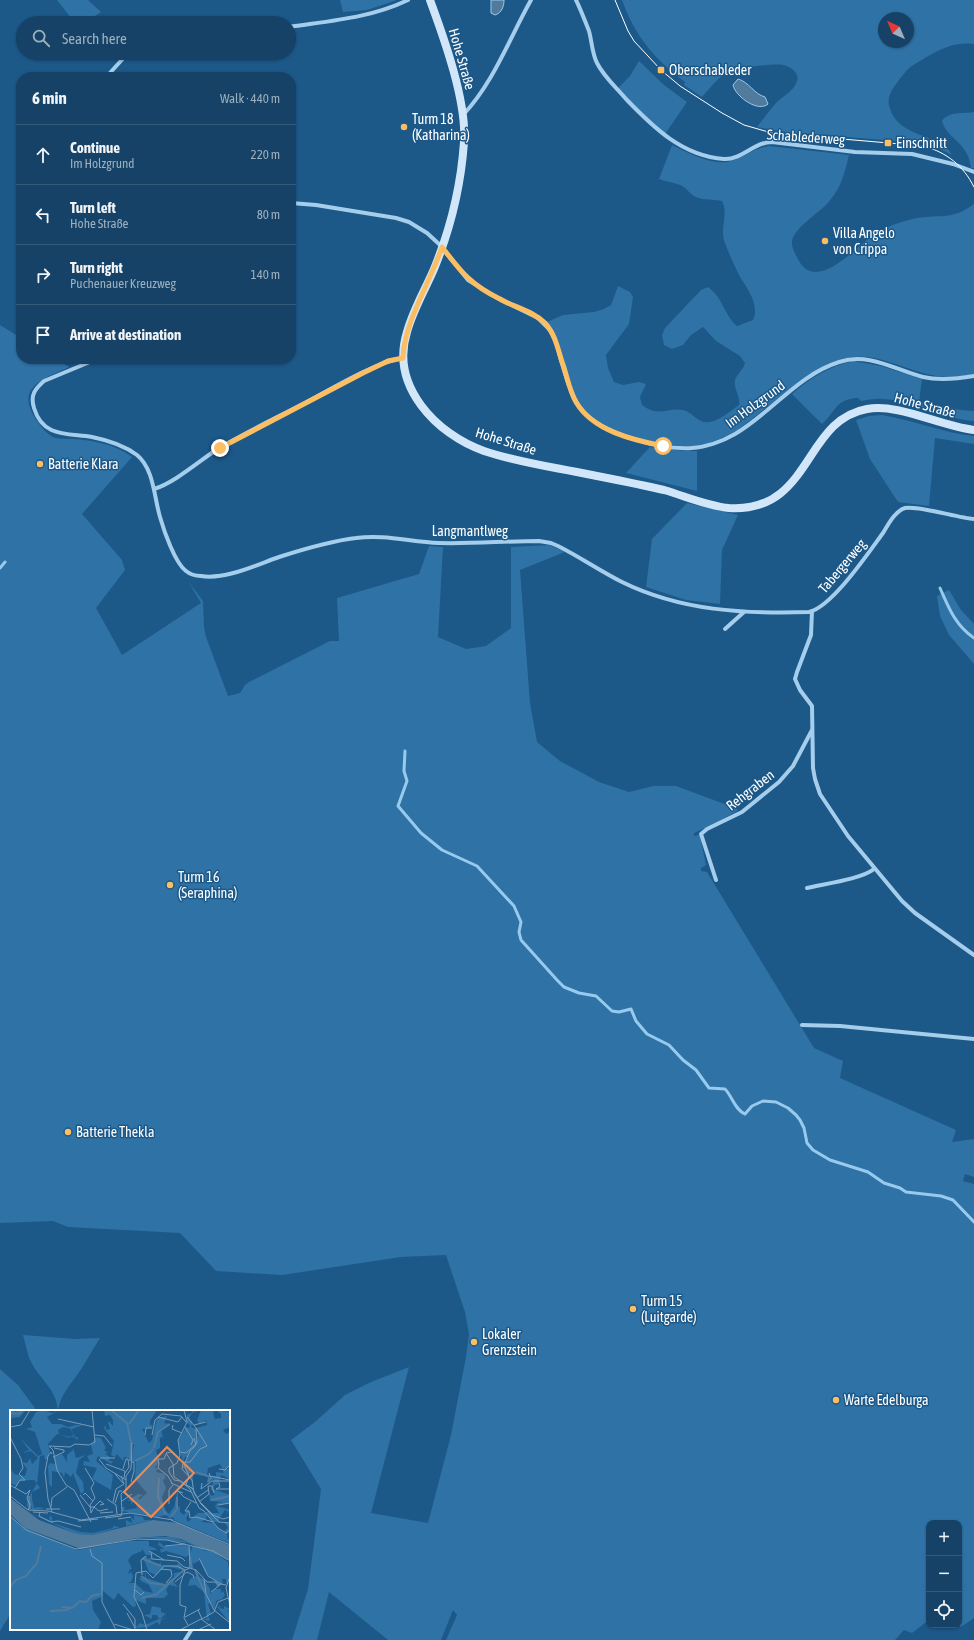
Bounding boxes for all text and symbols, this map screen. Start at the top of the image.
north arrow [878,12,914,48]
search box [16,16,296,60]
icon: search [30,27,52,49]
street label: Hohe Straße [446,27,478,91]
text: Search here [62,30,127,47]
place label: Oberschableder [669,62,752,78]
marker: Oberschableder [656,65,666,75]
text: 6 min [32,88,67,108]
text: Walk · 440 m [220,91,280,106]
place label: Turm 18 (Katharina) [412,111,470,143]
marker: Turm 18 (Katharina) [399,122,409,132]
street label: Schablederweg [766,126,846,148]
place label: Einschnitt [896,135,947,151]
marker: Einschnitt [883,138,893,148]
text: Continue [70,139,120,156]
icon: ahead [32,144,54,166]
text: 220 m [251,147,280,162]
text: Im Holzgrund [70,156,134,171]
text: Turn left [70,199,116,216]
icon: left [32,204,54,226]
text: 80 m [257,207,280,222]
text: Hohe Straße [70,216,129,231]
place label: Villa Angelo von Crippa [833,225,895,257]
marker: Villa Angelo von Crippa [820,236,830,246]
text: Turn right [70,259,123,276]
icon: right [32,264,54,286]
text: 140 m [251,267,280,282]
text: Puchenauer Kreuzweg [70,276,176,291]
icon: arrive [32,324,54,346]
text: Arrive at destination [70,326,181,343]
street label: Im Holzgrund [722,377,788,431]
street label: Hohe Straße [893,389,957,421]
street label: Hohe Straße [474,424,538,458]
route start [654,437,672,455]
route end [211,439,229,457]
place label: Batterie Klara [48,456,119,472]
marker: Batterie Klara [35,459,45,469]
street label: Langmantlweg [432,523,508,539]
street label: Tabergerweg [815,536,869,596]
street label: Rehgraben [723,766,777,814]
place label: Turm 16 (Seraphina) [178,869,237,901]
marker: Turm 16 (Seraphina) [165,880,175,890]
place label: Batterie Thekla [76,1124,154,1140]
marker: Batterie Thekla [63,1127,73,1137]
place label: Turm 15 (Luitgarde) [641,1293,697,1325]
marker: Turm 15 (Luitgarde) [628,1304,638,1314]
place label: Lokaler Grenzstein [482,1326,537,1358]
marker: Lokaler Grenzstein [469,1337,479,1347]
place label: Warte Edelburga [844,1392,928,1408]
marker: Warte Edelburga [831,1395,841,1405]
inset map [10,1410,230,1630]
map controls [926,1520,962,1628]
button: + [926,1520,962,1556]
button: − [926,1556,962,1592]
button: locate [926,1592,962,1628]

